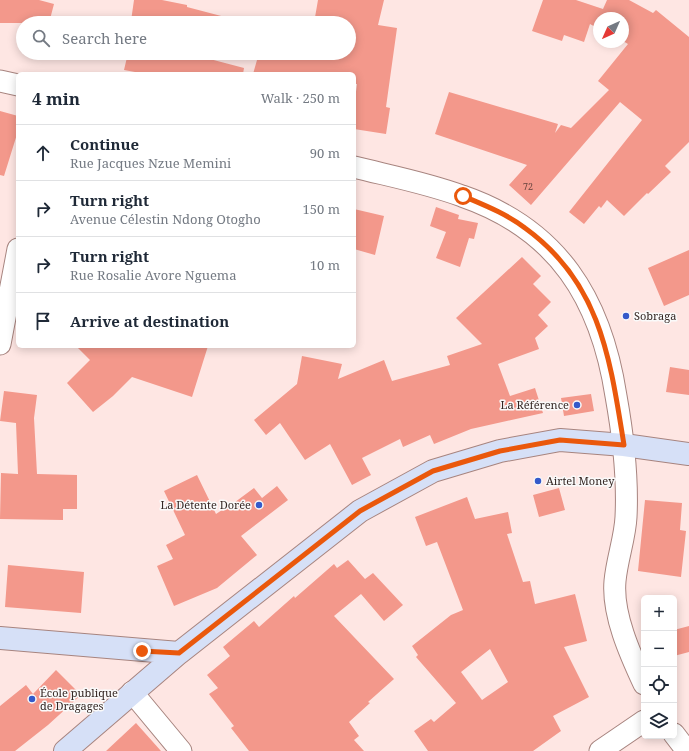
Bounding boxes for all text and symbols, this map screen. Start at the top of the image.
north arrow [593,12,629,48]
search box [16,16,356,60]
icon: search [30,27,52,49]
text: Search here [62,28,147,48]
text: 4 min [32,87,80,110]
text: Walk · 250 m [261,89,340,107]
text: Continue [70,134,139,154]
icon: ahead [32,142,54,164]
text: 90 m [310,144,340,162]
text: Rue Jacques Nzue Memini [70,154,231,172]
house number: 72 [523,180,533,193]
route start [454,187,472,205]
text: Turn right [70,190,149,210]
icon: right [32,198,54,220]
text: 150 m [303,200,340,218]
text: Avenue Célestin Ndong Otogho [70,210,261,228]
text: Turn right [70,246,149,266]
icon: right [32,254,54,276]
text: 10 m [310,256,340,274]
text: Rue Rosalie Avore Nguema [70,266,236,284]
place label: Sobraga [634,308,676,323]
icon: arrive [32,310,54,332]
text: Arrive at destination [70,311,229,331]
marker: Sobraga [621,311,631,321]
place label: La Référence [501,397,569,412]
marker: La Référence [572,400,582,410]
place label: Airtel Money [546,473,615,488]
marker: Airtel Money [533,476,543,486]
place label: La Détente Dorée [160,497,251,512]
marker: La Détente Dorée [254,500,264,510]
map controls [641,595,677,739]
button: + [641,595,677,631]
button: − [641,631,677,667]
route end [133,642,151,660]
button: locate [641,667,677,703]
place label: École publique de Dragages [40,685,118,713]
marker: École publique de Dragages [27,694,37,704]
button: layers [641,703,677,739]

